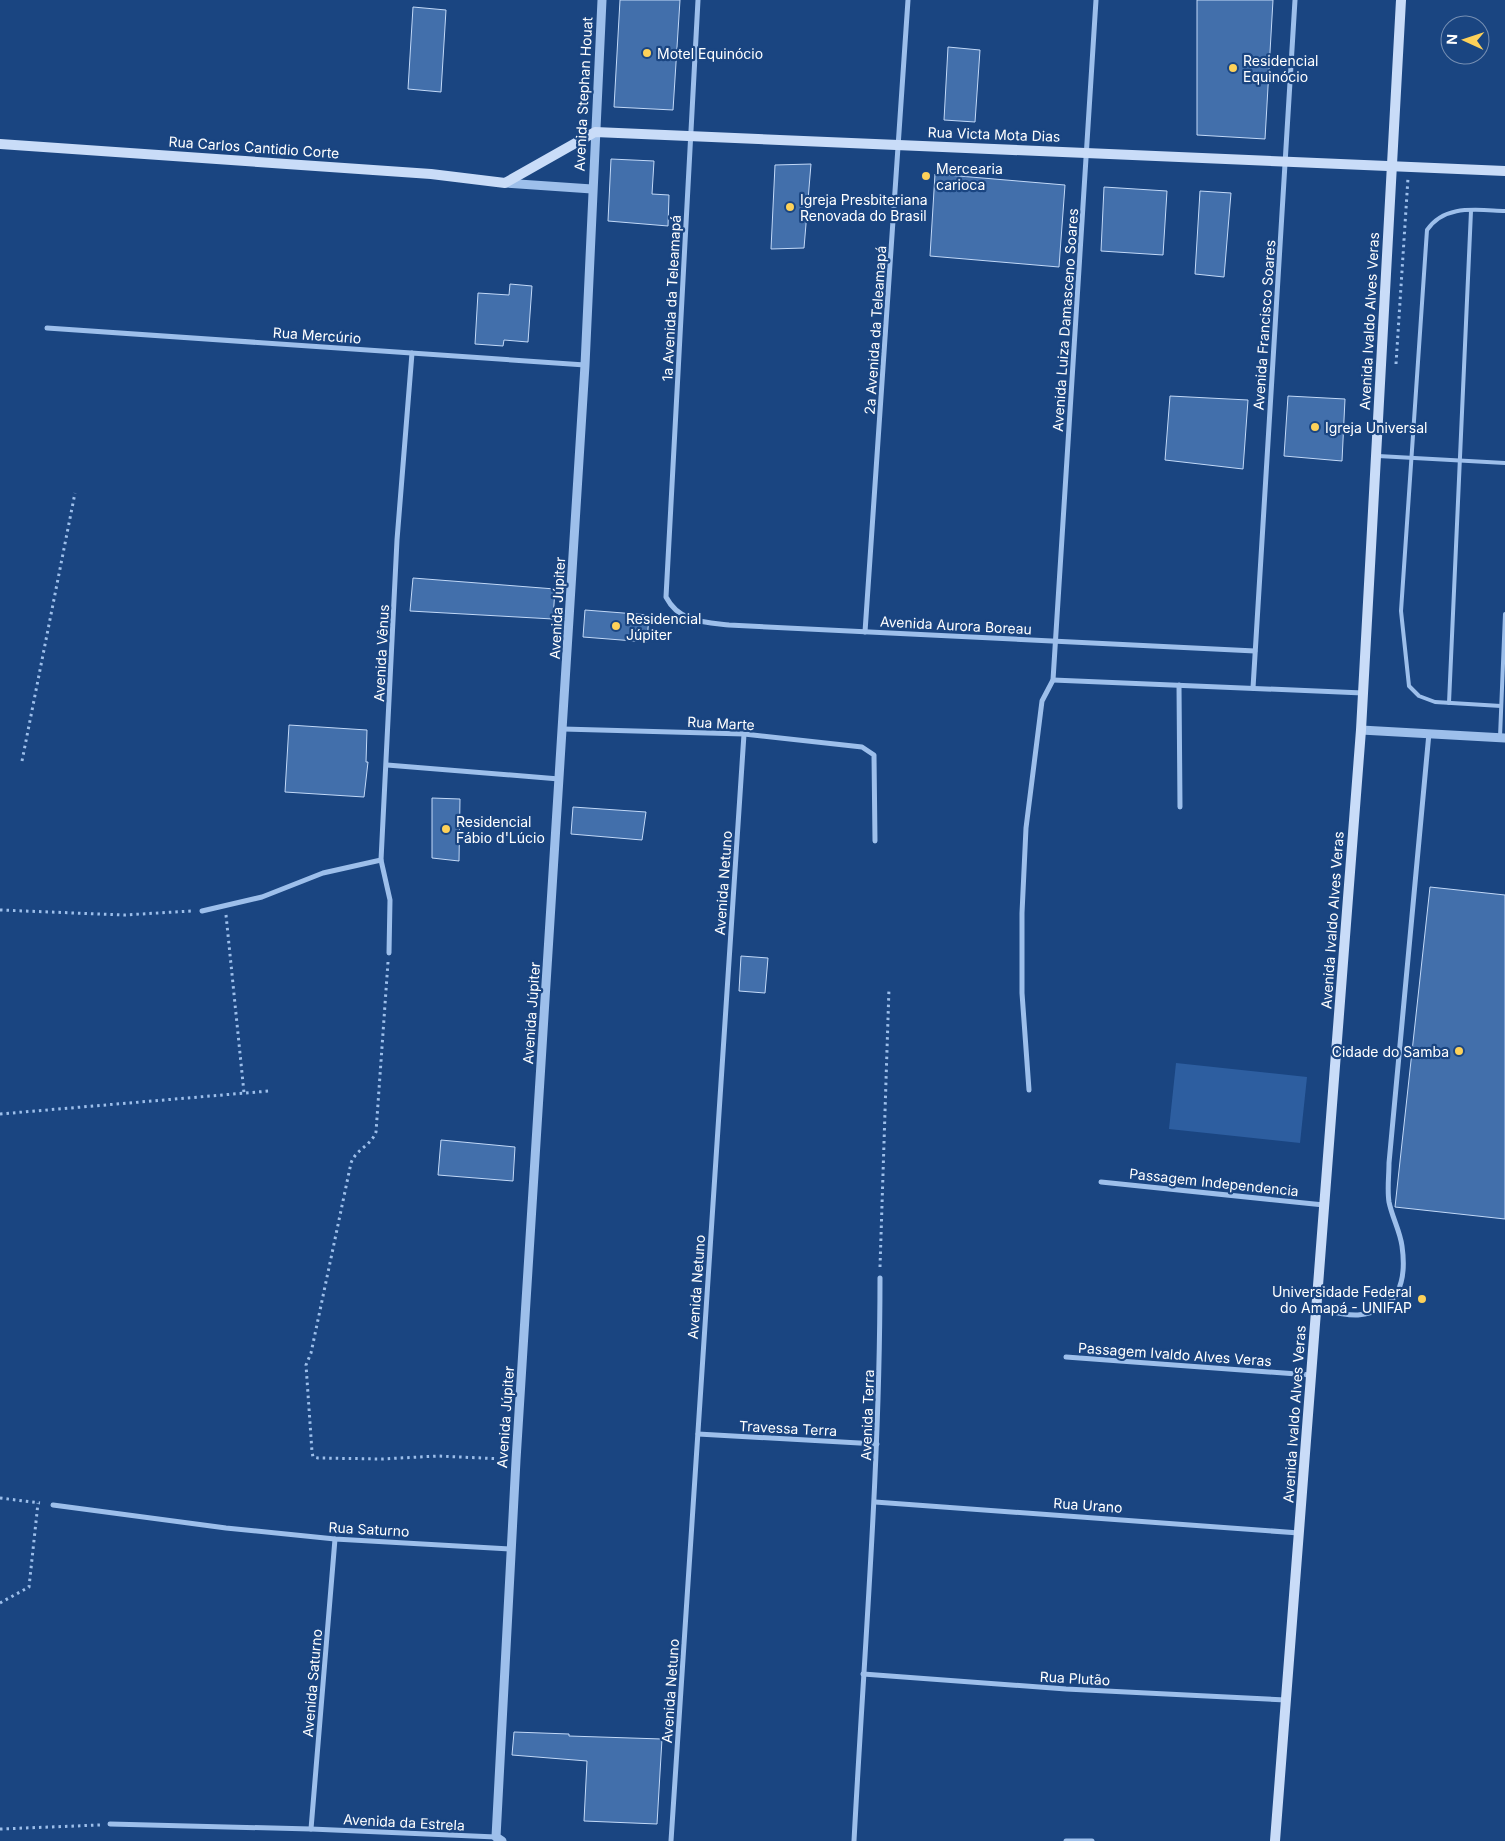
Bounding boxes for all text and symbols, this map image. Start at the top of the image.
north arrow [1440,15,1490,65]
street label: Avenida Stephan Houat [570,16,596,172]
text: N [1443,34,1460,45]
place label: Motel Equinócio [657,45,763,62]
marker: Motel Equinócio [641,47,653,59]
place label: Residencial Equinócio [1243,52,1318,85]
marker: Residencial Equinócio [1227,62,1239,74]
street label: Rua Victa Mota Dias [927,123,1061,145]
street label: Rua Carlos Cantidio Corte [168,133,340,161]
place label: Mercearia carioca [936,160,1003,193]
marker: Mercearia carioca [920,170,932,182]
place label: Igreja Presbiteriana Renovada do Brasil [800,191,928,224]
marker: Igreja Presbiteriana Renovada do Brasil [784,201,796,213]
street label: Avenida Luiza Damasceno Soares [1049,208,1081,432]
street label: 1a Avenida da Teleamapá [658,214,684,382]
street label: Avenida Ivaldo Alves Veras [1356,232,1382,410]
street label: Avenida Francisco Soares [1250,239,1278,411]
street label: 2a Avenida da Teleamapá [861,245,889,415]
street label: Rua Mercúrio [272,323,362,347]
place label: Igreja Universal [1325,419,1427,436]
marker: Igreja Universal [1309,421,1321,433]
street label: Avenida Júpiter [546,556,568,660]
street label: Avenida Vênus [370,604,392,702]
place label: Residencial Júpiter [626,610,701,643]
street label: Avenida Aurora Boreau [880,613,1032,637]
marker: Residencial Júpiter [610,620,622,632]
street label: Rua Marte [687,713,755,733]
place label: Residencial Fábio d'Lúcio [456,813,545,846]
marker: Residencial Fábio d'Lúcio [440,823,452,835]
street label: Avenida Netuno [711,830,735,936]
street label: Avenida Ivaldo Alves Veras [1317,831,1347,1009]
street label: Avenida Júpiter [519,961,543,1065]
place label: Cidade do Samba [1332,1043,1449,1060]
marker: Cidade do Samba [1453,1045,1465,1057]
street label: Passagem Independencia [1128,1165,1300,1199]
street label: Avenida Netuno [684,1234,708,1340]
place label: Universidade Federal do Amapá - UNIFAP [1272,1283,1412,1316]
marker: Universidade Federal do Amapá - UNIFAP [1416,1293,1428,1305]
street label: Avenida Ivaldo Alves Veras [1279,1325,1309,1503]
street label: Passagem Ivaldo Alves Veras [1078,1339,1272,1369]
street label: Avenida Júpiter [493,1365,517,1469]
street label: Avenida Terra [857,1369,877,1461]
street label: Travessa Terra [739,1417,837,1439]
street label: Rua Urano [1053,1494,1123,1516]
street label: Rua Saturno [328,1518,410,1540]
street label: Avenida Saturno [299,1628,325,1738]
street label: Avenida Netuno [658,1638,682,1744]
street label: Rua Plutão [1039,1668,1111,1688]
street label: Avenida da Estrela [343,1810,465,1834]

